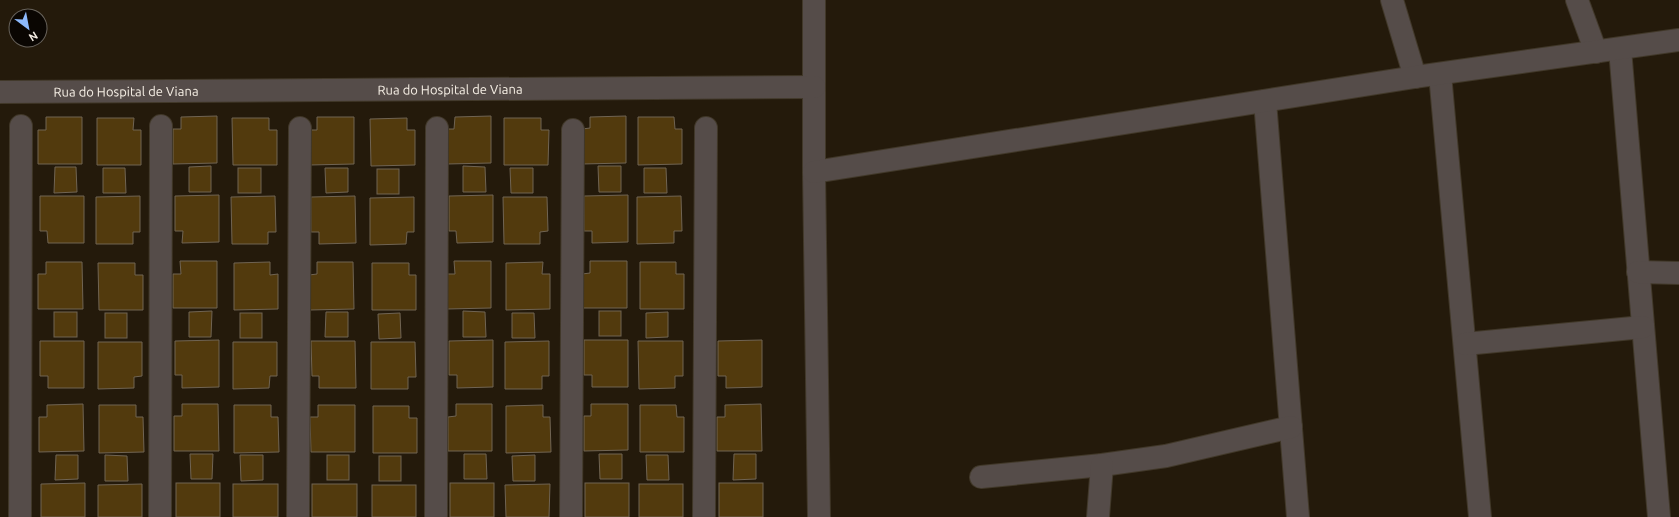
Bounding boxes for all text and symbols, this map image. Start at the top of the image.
north arrow [8,8,48,48]
text: N [27,29,40,44]
street label: Rua do Hospital de Viana [377,82,523,97]
street label: Rua do Hospital de Viana [53,84,199,99]

